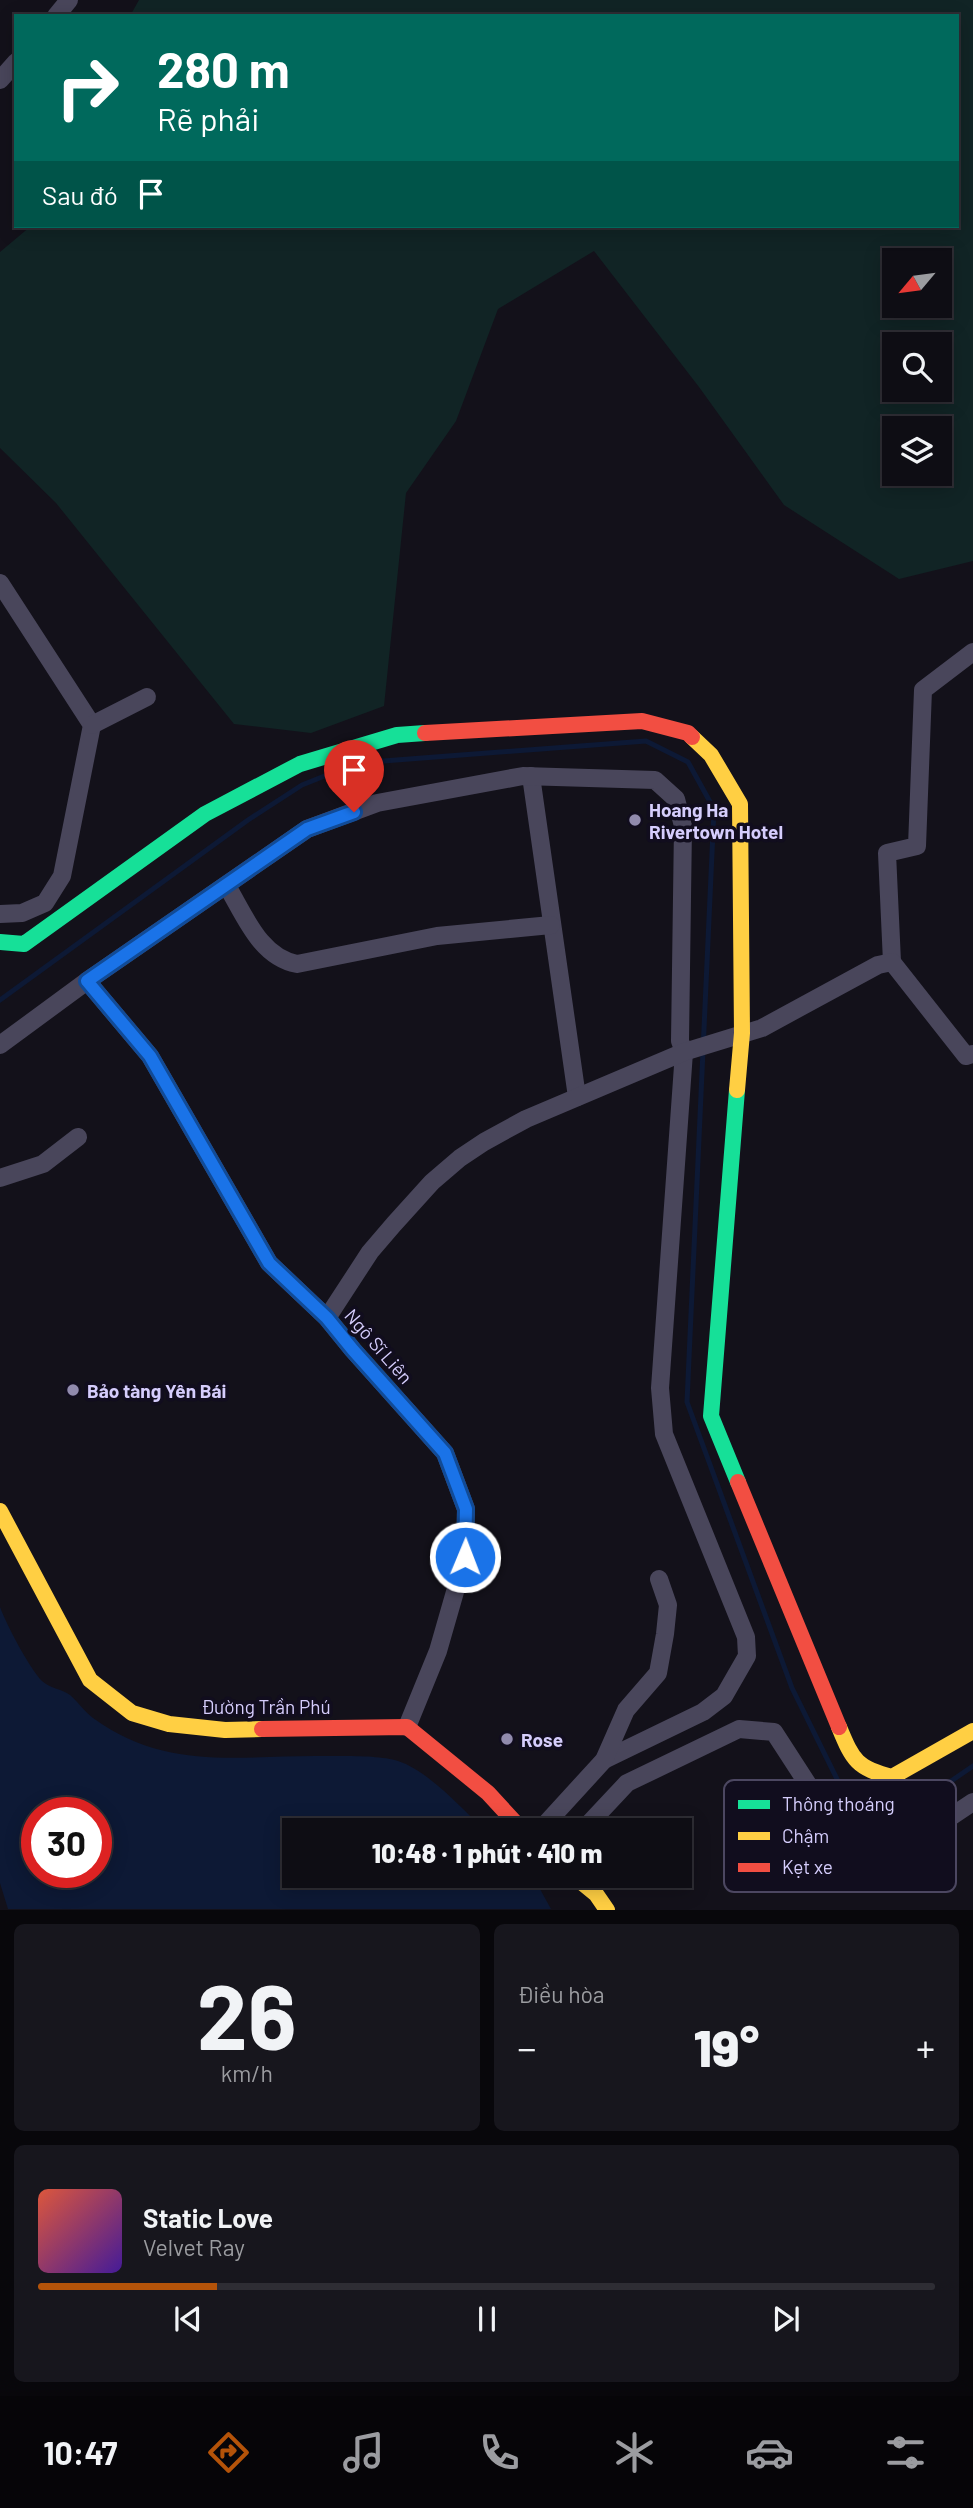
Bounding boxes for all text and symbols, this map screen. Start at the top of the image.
text: 280 m [157,39,290,98]
icon: right [42,42,133,133]
text: Rẽ phải [157,99,259,137]
icon: arrive [132,175,170,213]
text: Sau đó [42,179,118,210]
north arrow [882,248,952,318]
map controls [882,248,952,486]
button: search [882,332,952,402]
button: layers [882,416,952,486]
pin [324,740,384,812]
icon: arrive [335,751,373,789]
place label: Hoang Ha Rivertown Hotel [649,798,783,843]
marker: Hoang Ha Rivertown Hotel [627,812,643,828]
street label: Ngô Sĩ Liên [340,1304,418,1388]
place label: Bảo tàng Yên Bái [87,1379,226,1402]
marker: Bảo tàng Yên Bái [65,1382,81,1398]
position arrow [428,1520,502,1594]
street label: Đường Trần Phú [201,1695,331,1718]
place label: Rose [521,1728,563,1751]
marker: Rose [499,1731,515,1747]
legend [724,1780,956,1892]
text: Thông thoáng [782,1792,895,1815]
speed limit sign: 30 [21,1797,112,1888]
text: Chậm [782,1824,829,1847]
text: 10:48 · 1 phút · 410 m [372,1837,602,1868]
text: Kẹt xe [782,1855,833,1878]
text: 26 [197,1959,297,2068]
text: Điều hòa [518,1980,605,2008]
text: 19° [693,2015,759,2077]
text: − [518,2024,537,2070]
text: + [916,2024,935,2070]
text: km/h [221,2059,273,2087]
text: Static Love [143,2202,273,2233]
text: Velvet Ray [143,2233,245,2261]
icon: previous [169,2300,207,2338]
icon: pause [468,2300,506,2338]
icon: next [767,2300,805,2338]
icon: directions [204,2428,253,2477]
icon: music [339,2428,388,2477]
icon: phone [475,2428,524,2477]
icon: climate [610,2428,659,2477]
icon: car [745,2428,794,2477]
icon: filters [881,2428,930,2477]
text: 10:47 [43,2433,117,2471]

